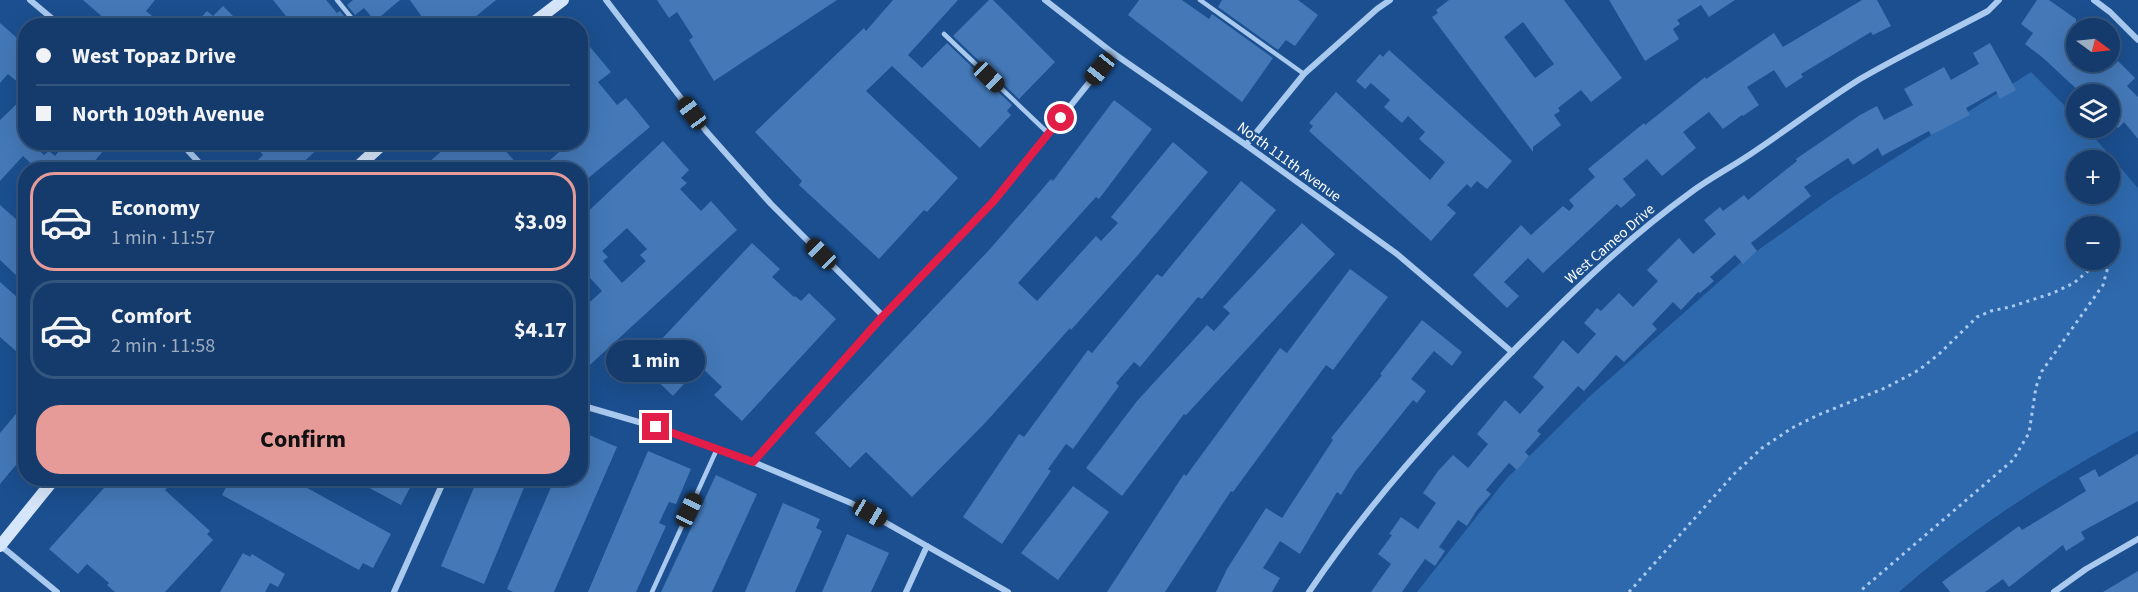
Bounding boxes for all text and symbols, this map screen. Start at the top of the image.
north arrow [2066,18,2120,72]
map controls [2066,18,2120,270]
text: West Topaz Drive [72,40,236,72]
car [1082,49,1118,89]
car [970,58,1008,96]
button: layers [2066,84,2120,138]
car [674,93,710,133]
text: North 109th Avenue [72,98,265,130]
route start [1047,104,1074,131]
street label: North 111th Avenue [1233,117,1345,207]
button: + [2066,150,2120,204]
text: Economy [111,192,200,224]
icon: car [39,195,93,249]
street label: West Cameo Drive [1560,199,1660,289]
text: $3.09 [514,206,567,238]
button: − [2066,216,2120,270]
text: 1 min · 11:57 [111,224,215,252]
car [802,235,840,273]
text: Comfort [111,300,192,332]
icon: car [39,303,93,357]
text: $4.17 [514,314,567,346]
text: 2 min · 11:58 [111,332,215,360]
callout: 1 min [606,340,706,382]
text: 1 min [631,347,680,375]
button: Confirm [36,405,570,474]
route end [642,413,669,440]
car [673,490,705,530]
car [850,496,890,530]

